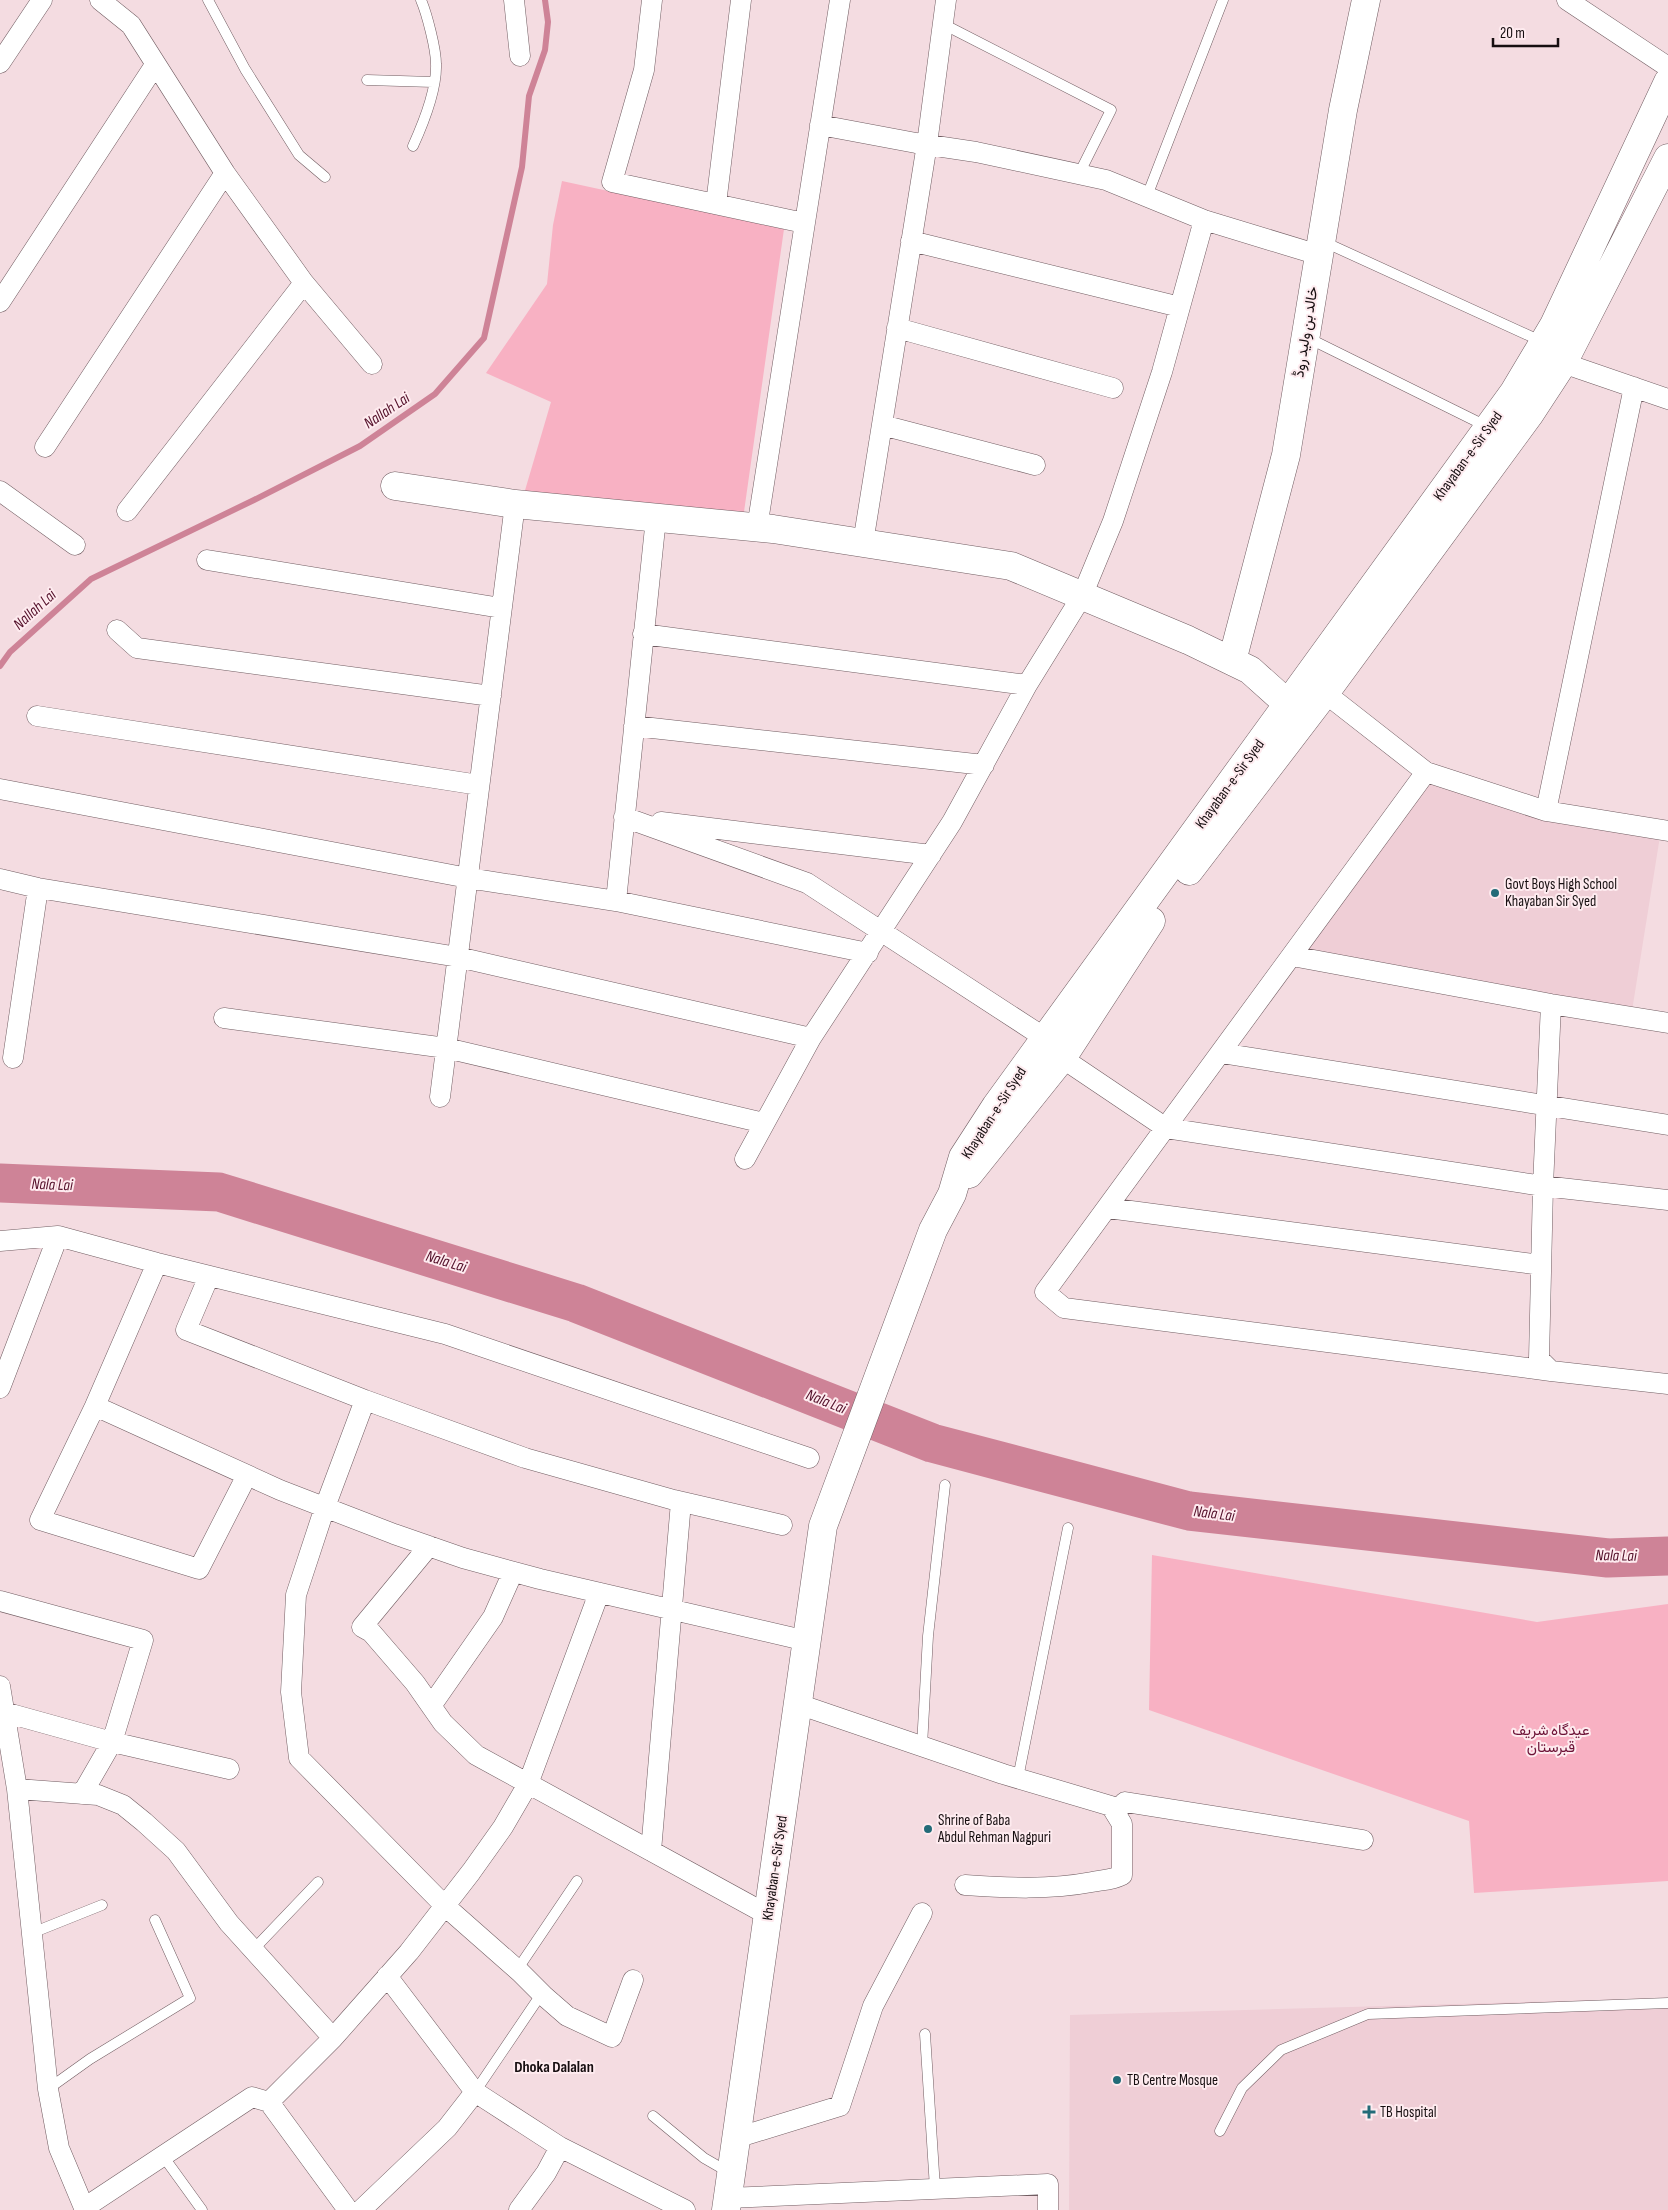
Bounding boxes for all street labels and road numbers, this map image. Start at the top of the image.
street label: خالد بن ولید روڈ [1289,285,1323,379]
street label: Khayaban-e-Sir Syed [1429,408,1507,504]
street label: Khayaban-e-Sir Syed [1191,736,1269,832]
street label: Khayaban-e-Sir Syed [957,1063,1031,1163]
street label: Khayaban-e-Sir Syed [758,1814,792,1922]

